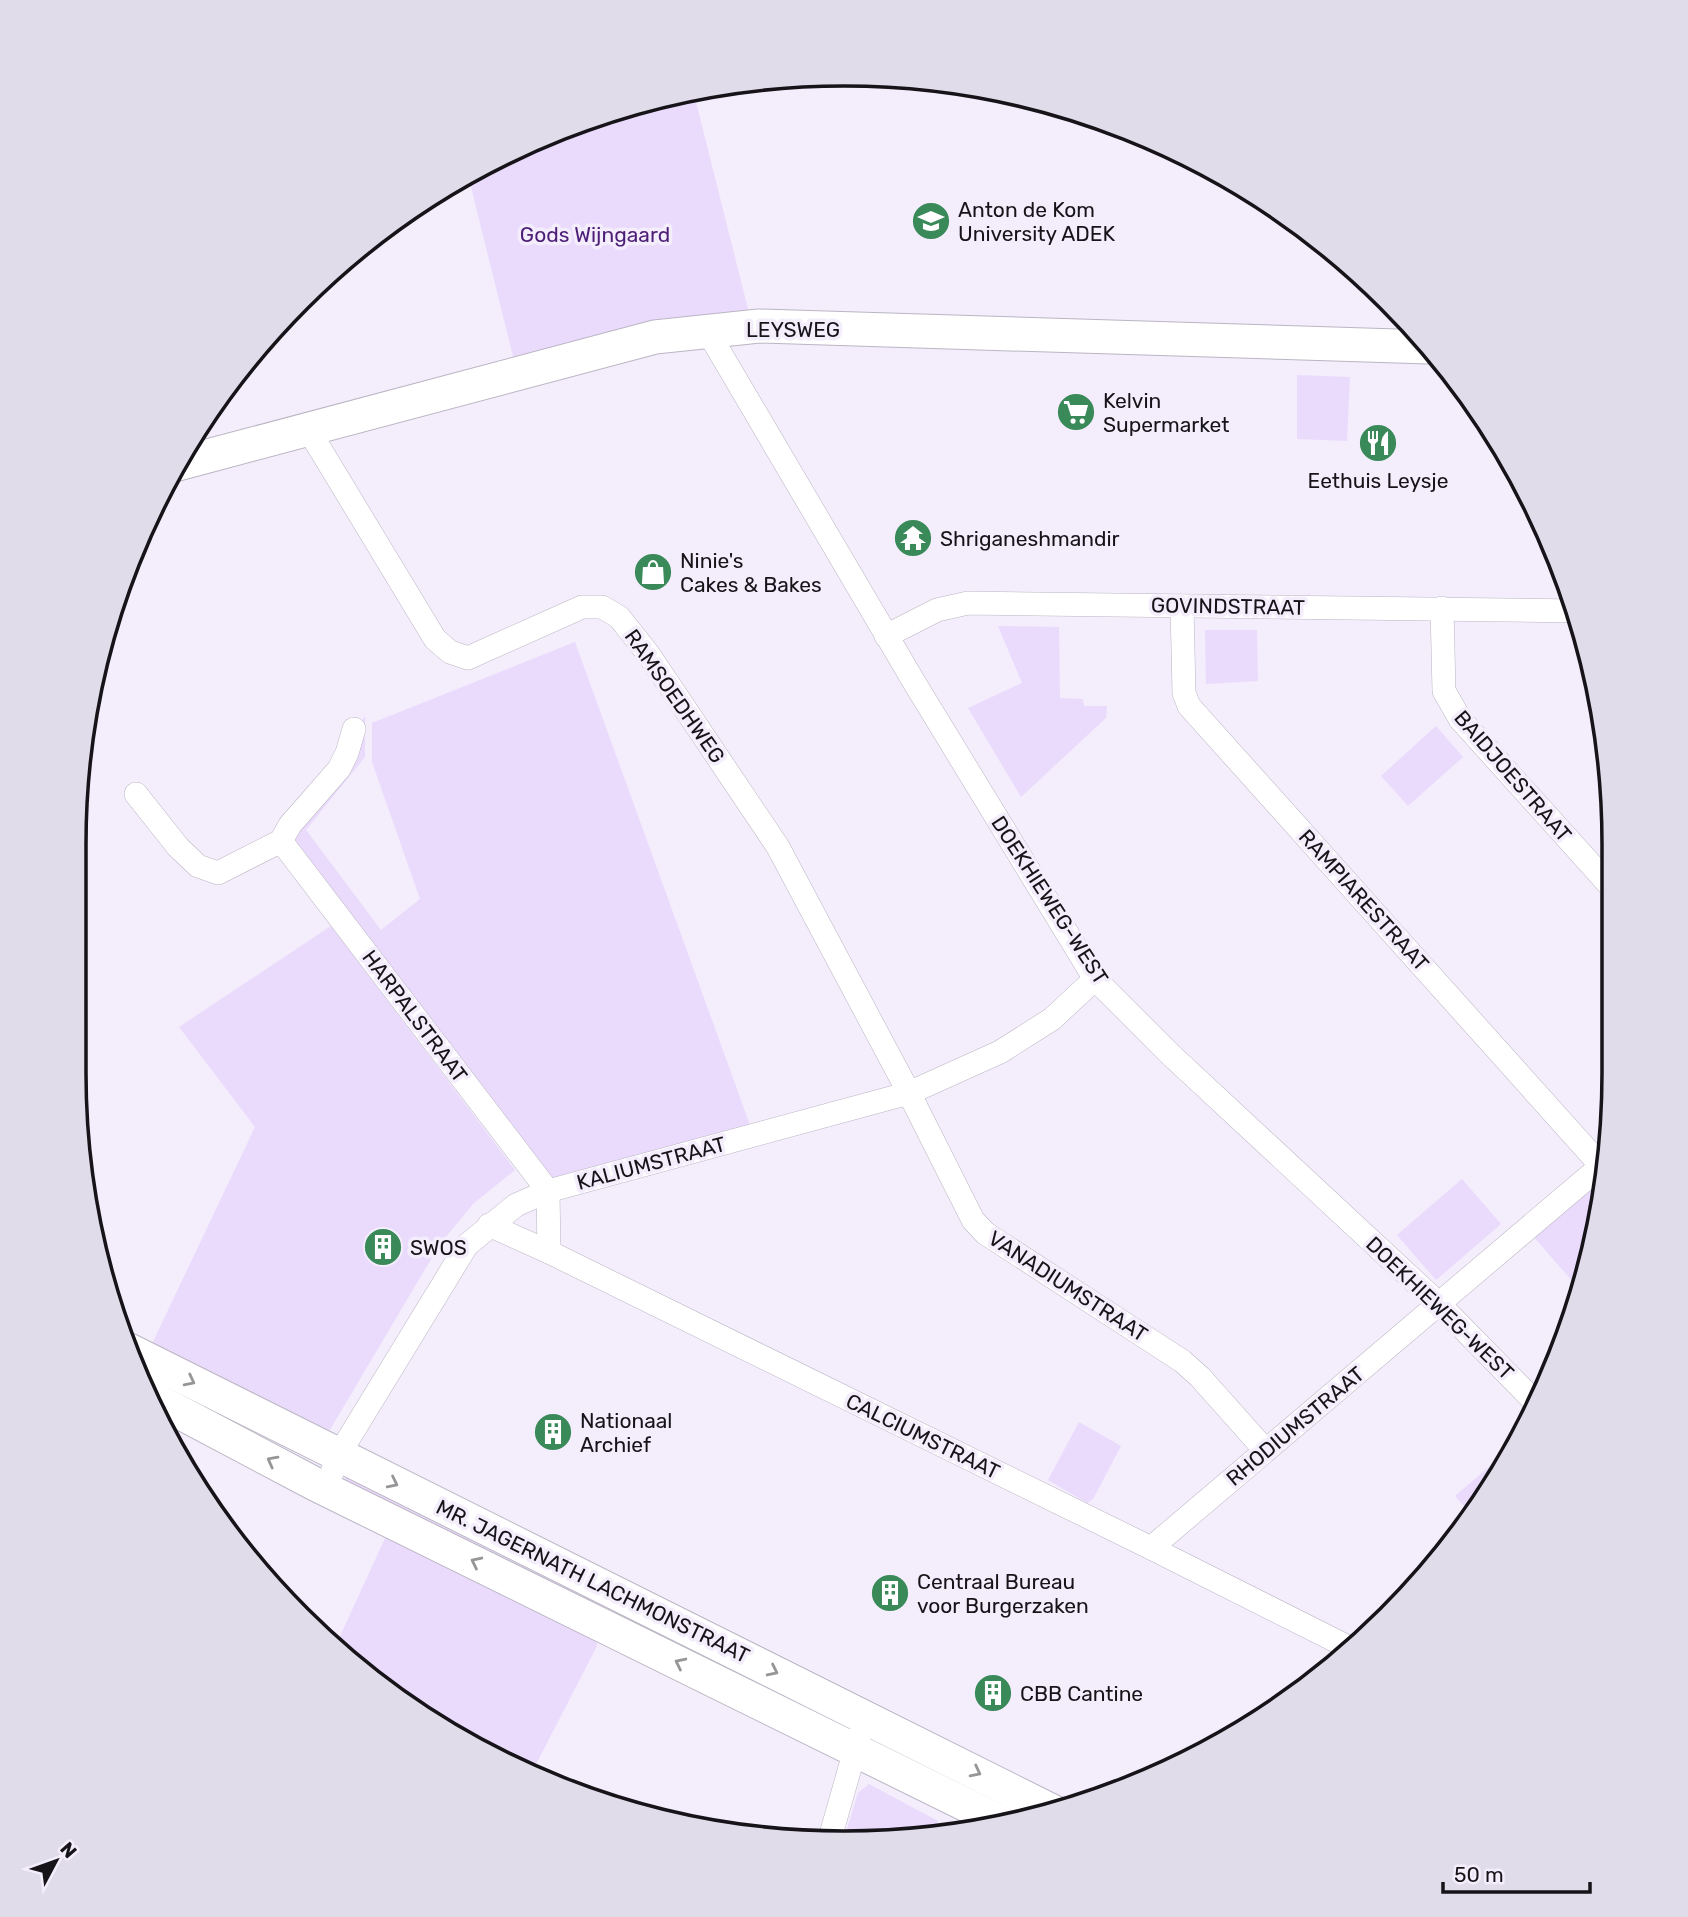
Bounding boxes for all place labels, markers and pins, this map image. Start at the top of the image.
place label: Anton de Kom University ADEK [958,197,1115,246]
school or university icon: Anton de Kom University ADEK [910,200,952,242]
place label: Kelvin Supermarket [1103,388,1229,437]
supermarket icon: Kelvin Supermarket [1055,391,1097,433]
restaurant icon: Eethuis Leysje [1357,422,1399,464]
place label: Eethuis Leysje [1308,468,1448,493]
temple icon: Shriganeshmandir [892,517,934,559]
place label: Shriganeshmandir [940,526,1120,551]
place label: Ninie's Cakes & Bakes [680,548,822,597]
shop icon: Ninie's Cakes & Bakes [632,551,674,593]
building icon: SWOS [362,1226,404,1268]
place label: SWOS [410,1235,467,1260]
place label: Nationaal Archief [580,1408,672,1457]
building icon: Nationaal Archief [532,1411,574,1453]
place label: Centraal Bureau voor Burgerzaken [917,1569,1089,1618]
building icon: Centraal Bureau voor Burgerzaken [869,1572,911,1614]
building icon: CBB Cantine [972,1672,1014,1714]
place label: CBB Cantine [1020,1681,1143,1706]

